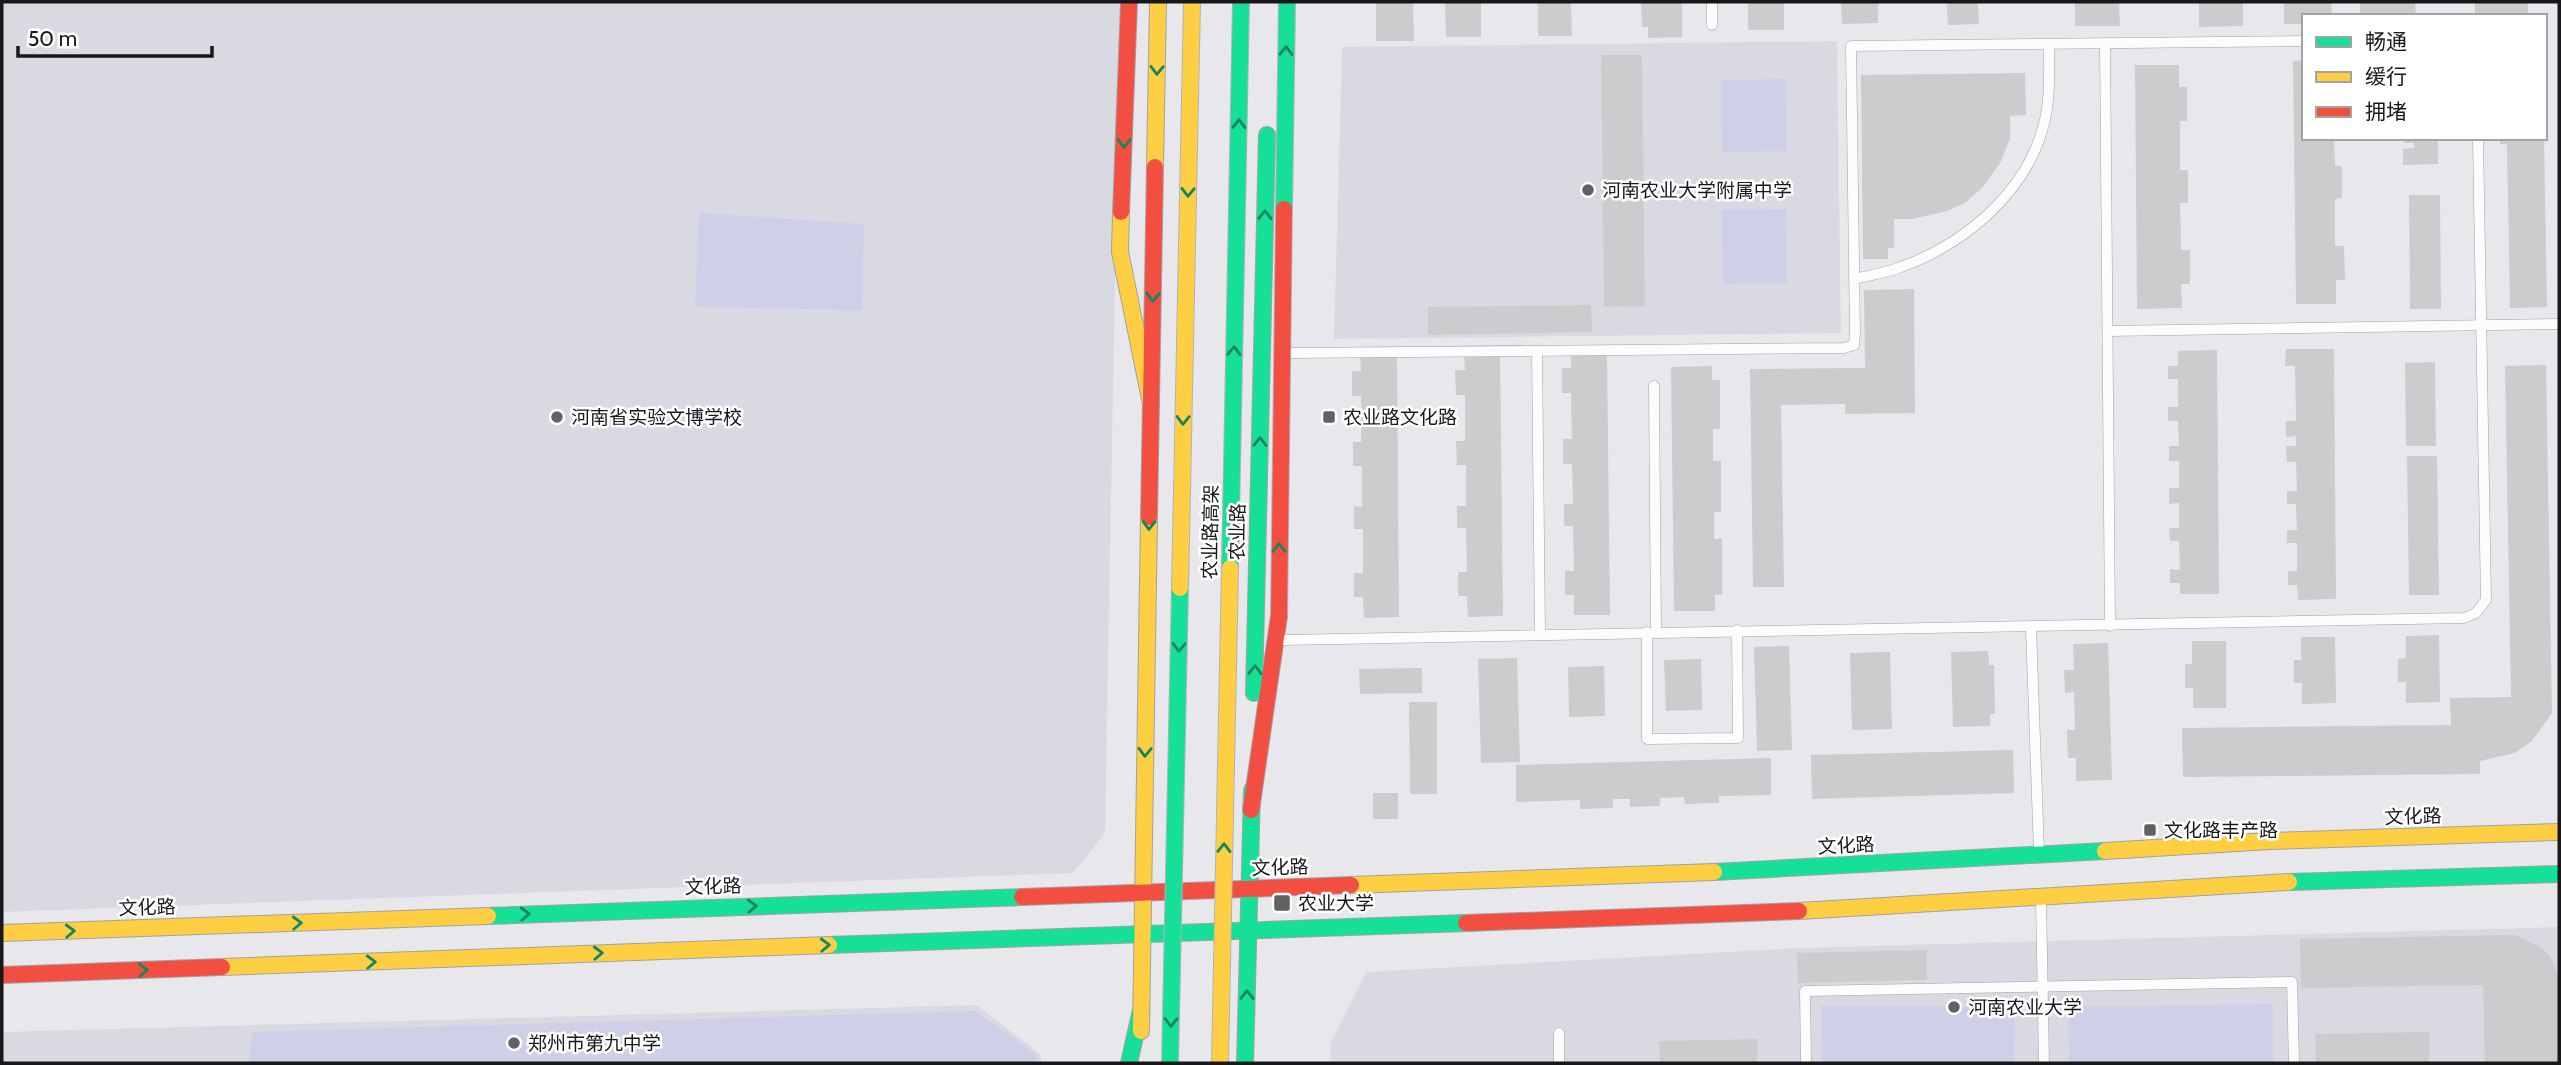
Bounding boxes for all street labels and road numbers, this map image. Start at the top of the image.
street label: 农业路高架 [1198,484,1223,580]
street label: 农业路 [1226,503,1249,561]
street label: 文化路 [2384,804,2442,829]
street label: 文化路 [1817,833,1875,858]
street label: 文化路 [1251,855,1309,880]
street label: 文化路 [684,874,742,899]
street label: 文化路 [118,895,176,920]

